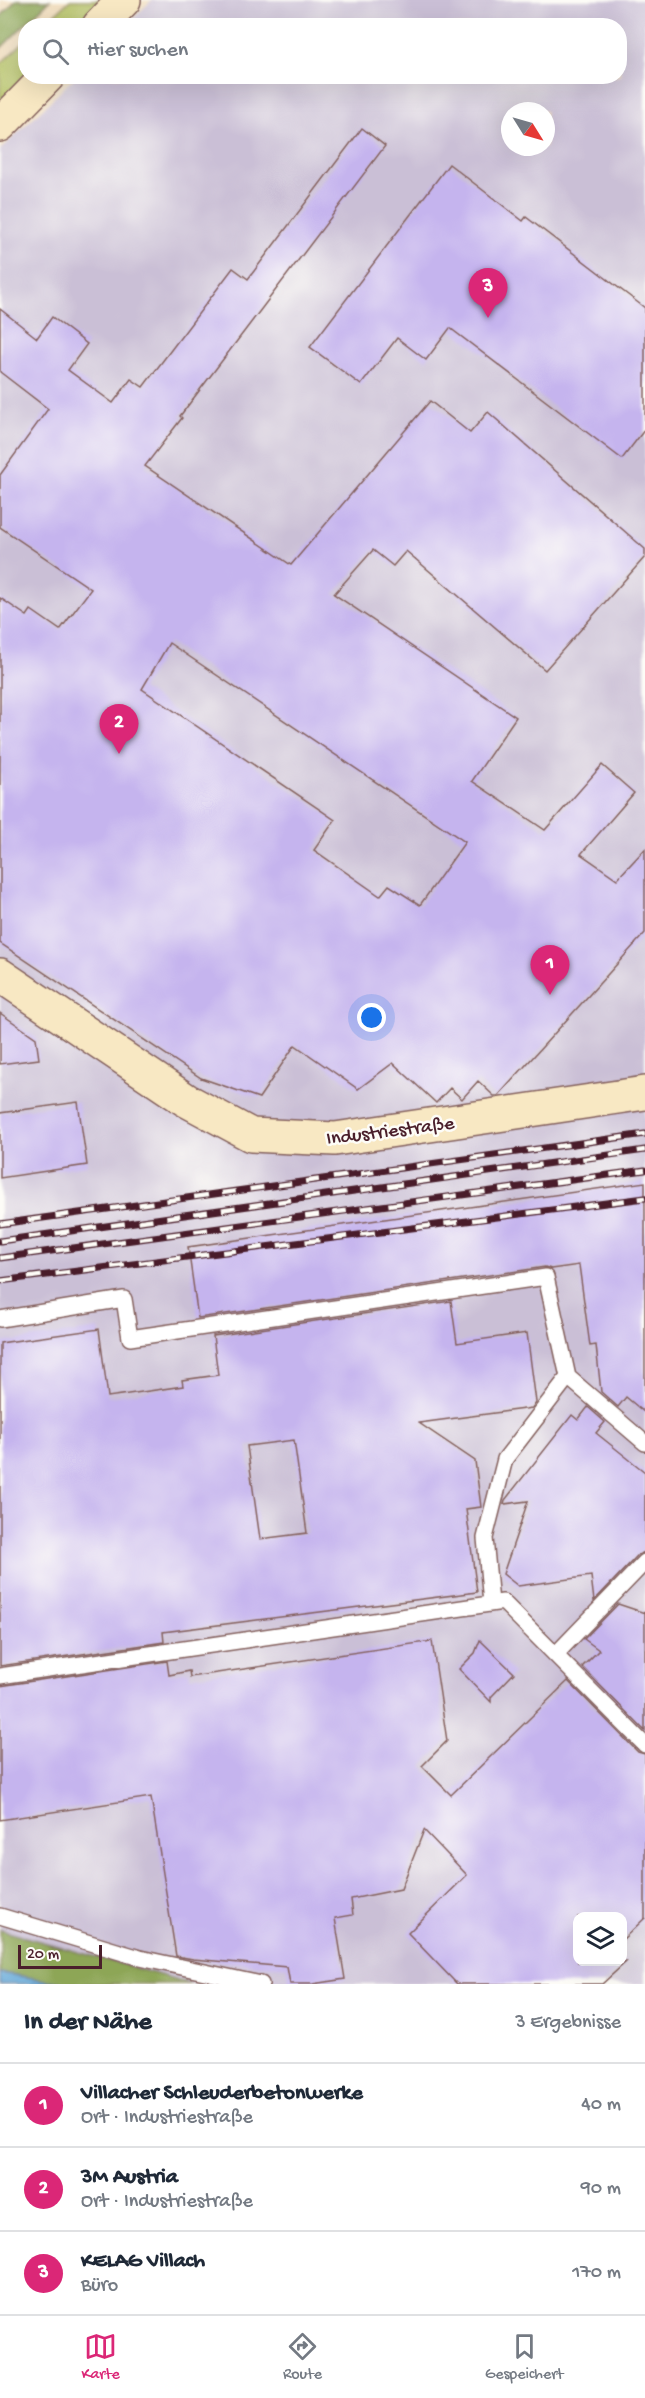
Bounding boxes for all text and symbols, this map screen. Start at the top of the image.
search box [18,18,627,84]
icon: search [39,35,72,68]
text: Hier suchen [87,38,188,64]
north arrow [501,102,555,156]
pin: 3 [468,268,508,318]
pin: 2 [100,704,138,754]
pin: 1 [530,946,570,995]
your location [357,1003,386,1032]
street label: Industriestraße [325,1113,456,1152]
map controls [573,1912,627,1966]
button: layers [573,1912,627,1966]
scale bar [18,1942,102,1970]
text: 20 m [27,1946,59,1965]
text: In der Nähe [24,2008,152,2039]
text: 3 Ergebnisse [515,2012,621,2035]
text: Villacher Schleuderbetonwerke [81,2081,363,2107]
text: 1 [39,2094,48,2117]
text: 40 m [581,2094,621,2117]
text: Ort · Industriestraße [81,2107,253,2130]
text: 3M Austria [81,2165,178,2191]
text: 2 [39,2178,48,2201]
text: 90 m [581,2178,621,2201]
text: Ort · Industriestraße [81,2191,253,2214]
text: KELAG Villach [81,2249,205,2275]
text: 3 [38,2262,49,2285]
text: 170 m [572,2262,621,2285]
text: Büro [81,2275,118,2298]
tab: Karte [82,2330,120,2385]
tab: Route [283,2330,322,2385]
tab: Gespeichert [485,2330,563,2385]

